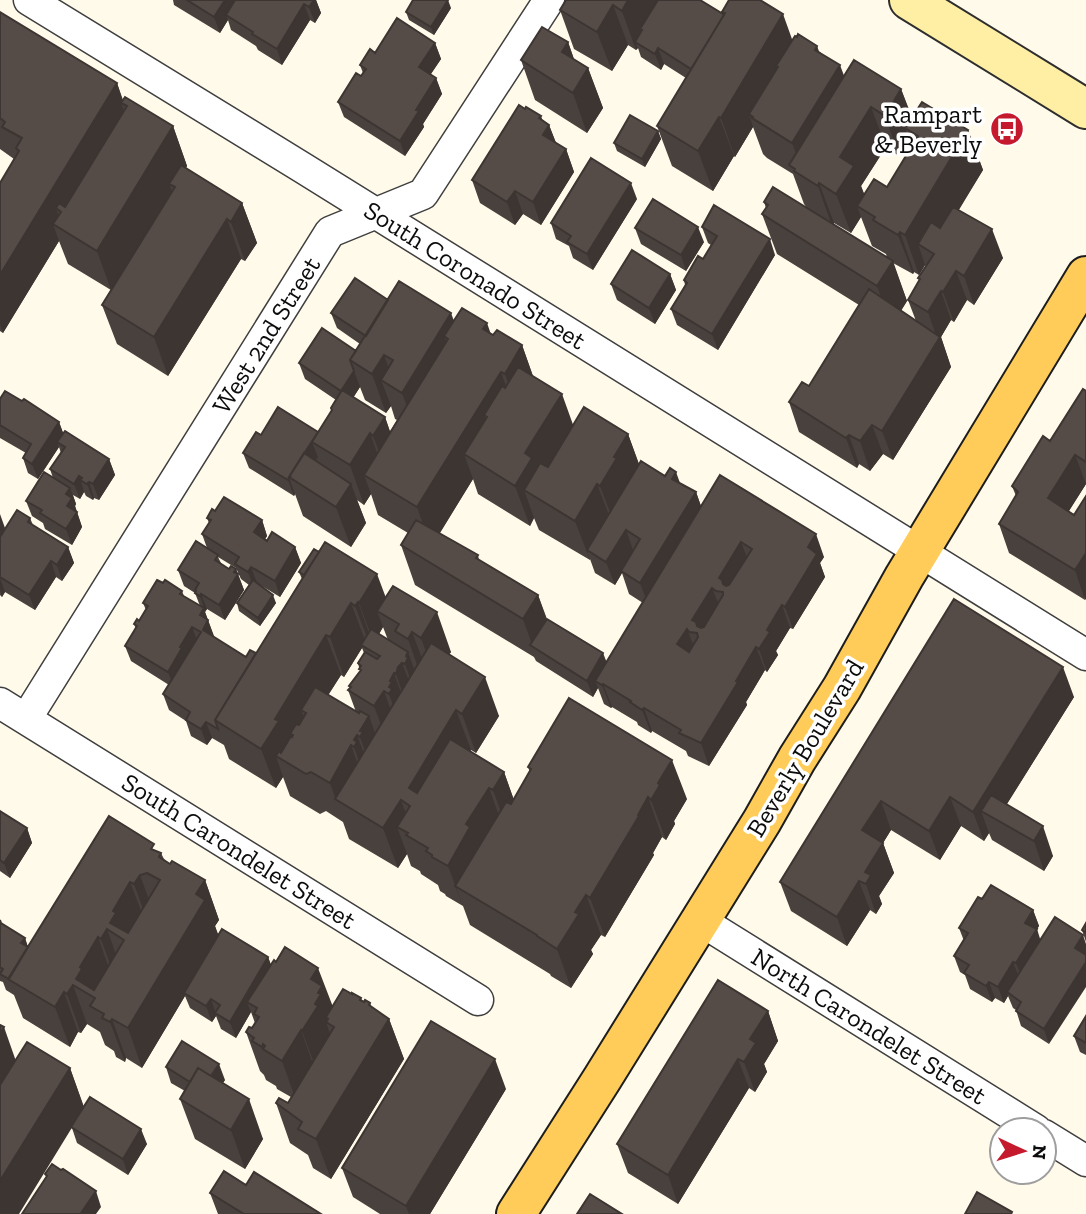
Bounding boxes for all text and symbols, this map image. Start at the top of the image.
place label: Rampart & Beverly [874,98,983,160]
bus stop icon: Rampart & Beverly [988,110,1026,148]
street label: South Coronado Street [358,194,592,356]
street label: West 2nd Street [205,250,327,419]
street label: Beverly Boulevard [739,653,871,843]
street label: South Carondelet Street [116,766,362,936]
street label: North Carondelet Street [746,941,993,1112]
north arrow [988,1116,1058,1186]
text: N [1027,1144,1051,1160]

